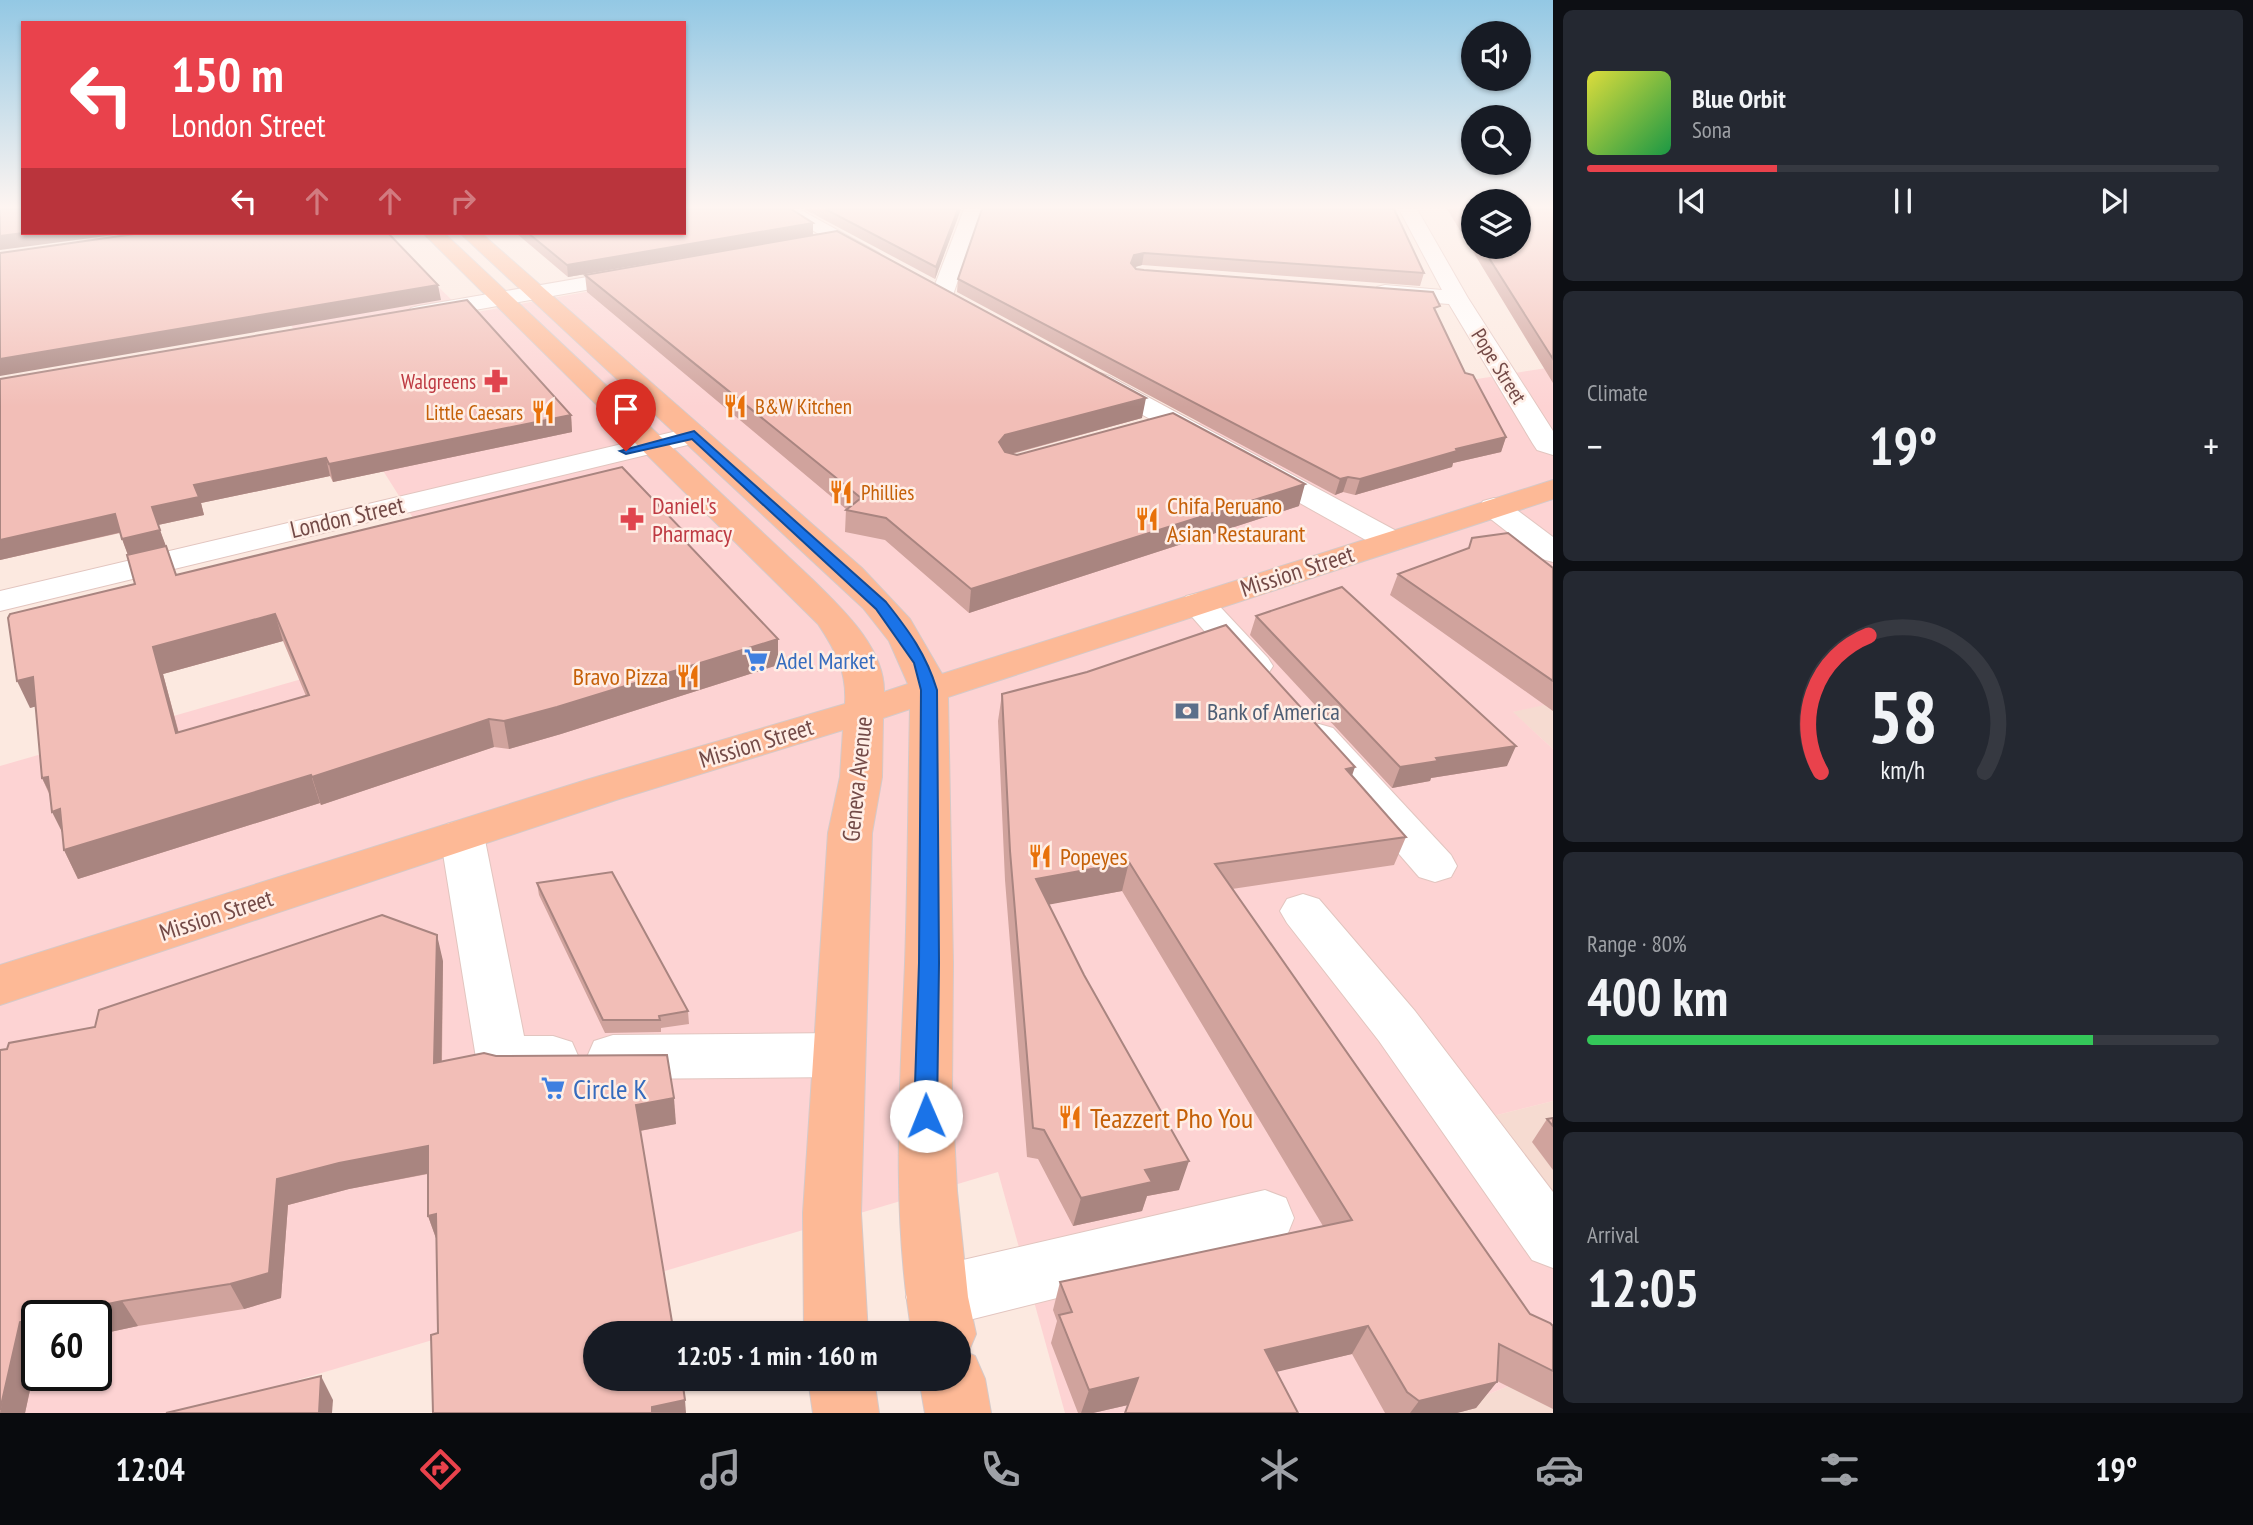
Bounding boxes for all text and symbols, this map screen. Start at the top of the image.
map controls [1461,21,1531,259]
button: sound [1461,21,1531,91]
text: 150 m [171,42,284,106]
icon: left [56,49,147,140]
text: Blue Orbit [1692,82,1786,115]
text: London Street [171,104,326,146]
button: search [1461,105,1531,175]
text: Sona [1692,115,1731,144]
icon: left [225,182,263,220]
icon: ahead [298,182,336,220]
icon: ahead [371,182,409,220]
icon: right [444,182,482,220]
icon: previous [1673,182,1711,220]
icon: pause [1884,182,1922,220]
icon: next [2095,182,2133,220]
button: layers [1461,189,1531,259]
street label: Pope Street [1465,323,1533,409]
pharmacy icon: Walgreens [482,367,510,395]
place label: Walgreens [401,368,476,395]
text: Climate [1587,378,1648,407]
pin [596,379,656,451]
icon: arrive [607,390,645,428]
restaurant icon: B&W Kitchen [721,392,749,420]
place label: B&W Kitchen [755,393,852,420]
restaurant icon: Little Caesars [529,398,557,426]
place label: Little Caesars [425,399,523,426]
text: 19° [1869,412,1937,479]
text: − [1587,421,1603,470]
text: + [2203,421,2219,470]
restaurant icon: Phillies [827,478,855,506]
place label: Phillies [861,479,914,506]
street label: London Street [287,489,407,545]
place label: Daniel's Pharmacy [652,490,732,549]
place label: Chifa Peruano Asian Restaurant [1167,490,1306,549]
pharmacy icon: Daniel's Pharmacy [618,505,646,533]
restaurant icon: Chifa Peruano Asian Restaurant [1133,505,1161,533]
street label: Mission Street [1236,538,1358,604]
place label: Adel Market [776,645,876,676]
supermarket icon: Adel Market [742,646,770,674]
place label: Bravo Pizza [573,661,668,692]
restaurant icon: Bravo Pizza [674,662,702,690]
text: 58 [1868,669,1938,763]
place label: Bank of America [1207,696,1340,727]
bank icon: Bank of America [1173,697,1201,725]
street label: Mission Street [695,711,817,775]
street label: Geneva Avenue [835,715,879,843]
text: km/h [1881,754,1925,786]
place label: Popeyes [1060,841,1128,872]
restaurant icon: Popeyes [1026,842,1054,870]
street label: Mission Street [155,882,277,948]
text: Range · 80% [1587,929,1687,958]
text: 400 km [1587,963,1728,1030]
place label: Circle K [573,1070,648,1107]
supermarket icon: Circle K [539,1074,567,1102]
position arrow [889,1079,963,1153]
place label: Teazzert Pho You [1090,1099,1253,1136]
restaurant icon: Teazzert Pho You [1056,1103,1084,1131]
text: Arrival [1587,1220,1639,1249]
text: 12:05 [1587,1254,1699,1321]
speed limit sign: 60 [21,1300,112,1391]
text: 12:05 · 1 min · 160 m [677,1339,877,1372]
icon: directions [416,1445,465,1494]
icon: music [696,1445,745,1494]
icon: phone [976,1445,1025,1494]
icon: climate [1255,1445,1304,1494]
icon: car [1535,1445,1584,1494]
icon: filters [1815,1445,1864,1494]
text: 12:04 [115,1448,185,1490]
text: 19° [2095,1448,2138,1490]

